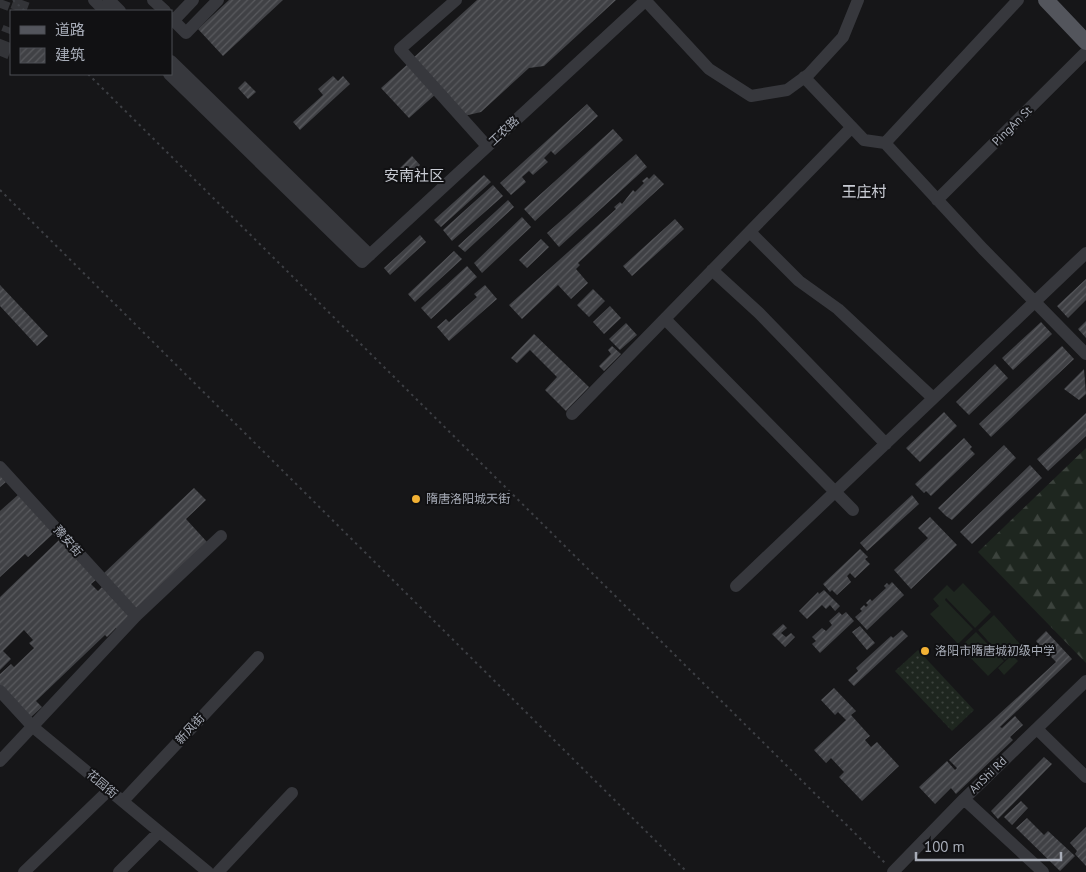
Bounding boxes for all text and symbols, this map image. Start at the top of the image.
legend [10,10,172,75]
text: 道路 [55,20,85,39]
text: 建筑 [55,45,85,64]
street label: PingAn St [989,103,1035,149]
street label: 工农路 [485,113,522,148]
district label: 安南社区 [384,166,444,185]
district label: 王庄村 [841,182,887,201]
place label: 隋唐洛阳城天街 [426,491,510,506]
marker: 隋唐洛阳城天街 [410,493,422,505]
street label: 豫安街 [51,522,86,559]
place label: 洛阳市隋唐城初级中学 [935,643,1055,658]
marker: 洛阳市隋唐城初级中学 [919,645,931,657]
street label: 新风街 [172,710,207,747]
street label: AnShi Rd [966,753,1010,796]
street label: 花园街 [84,766,121,801]
scale bar [916,830,1061,862]
text: 100 m [924,837,965,856]

